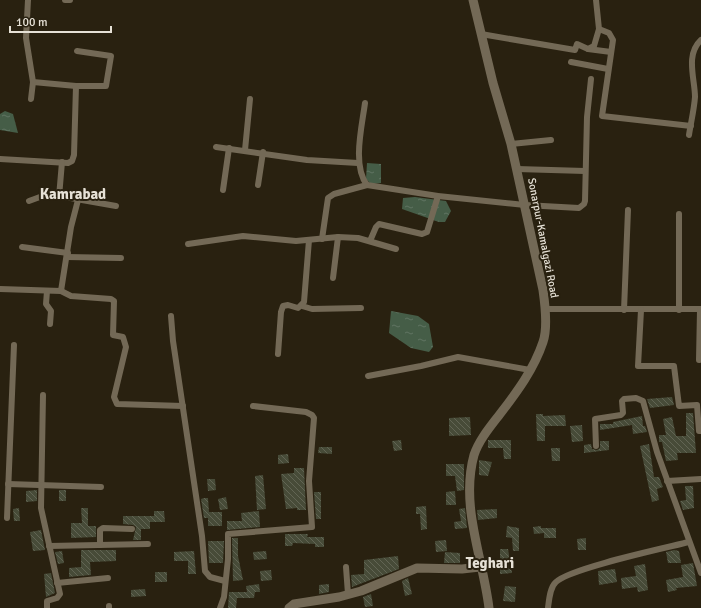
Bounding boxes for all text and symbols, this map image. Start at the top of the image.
scale bar [10,8,111,34]
text: 100 m [16,15,48,30]
street label: Sonarpur-Kamalgazi Road [525,177,561,299]
district label: Kamrabad [40,185,106,203]
district label: Teghari [466,554,514,572]

